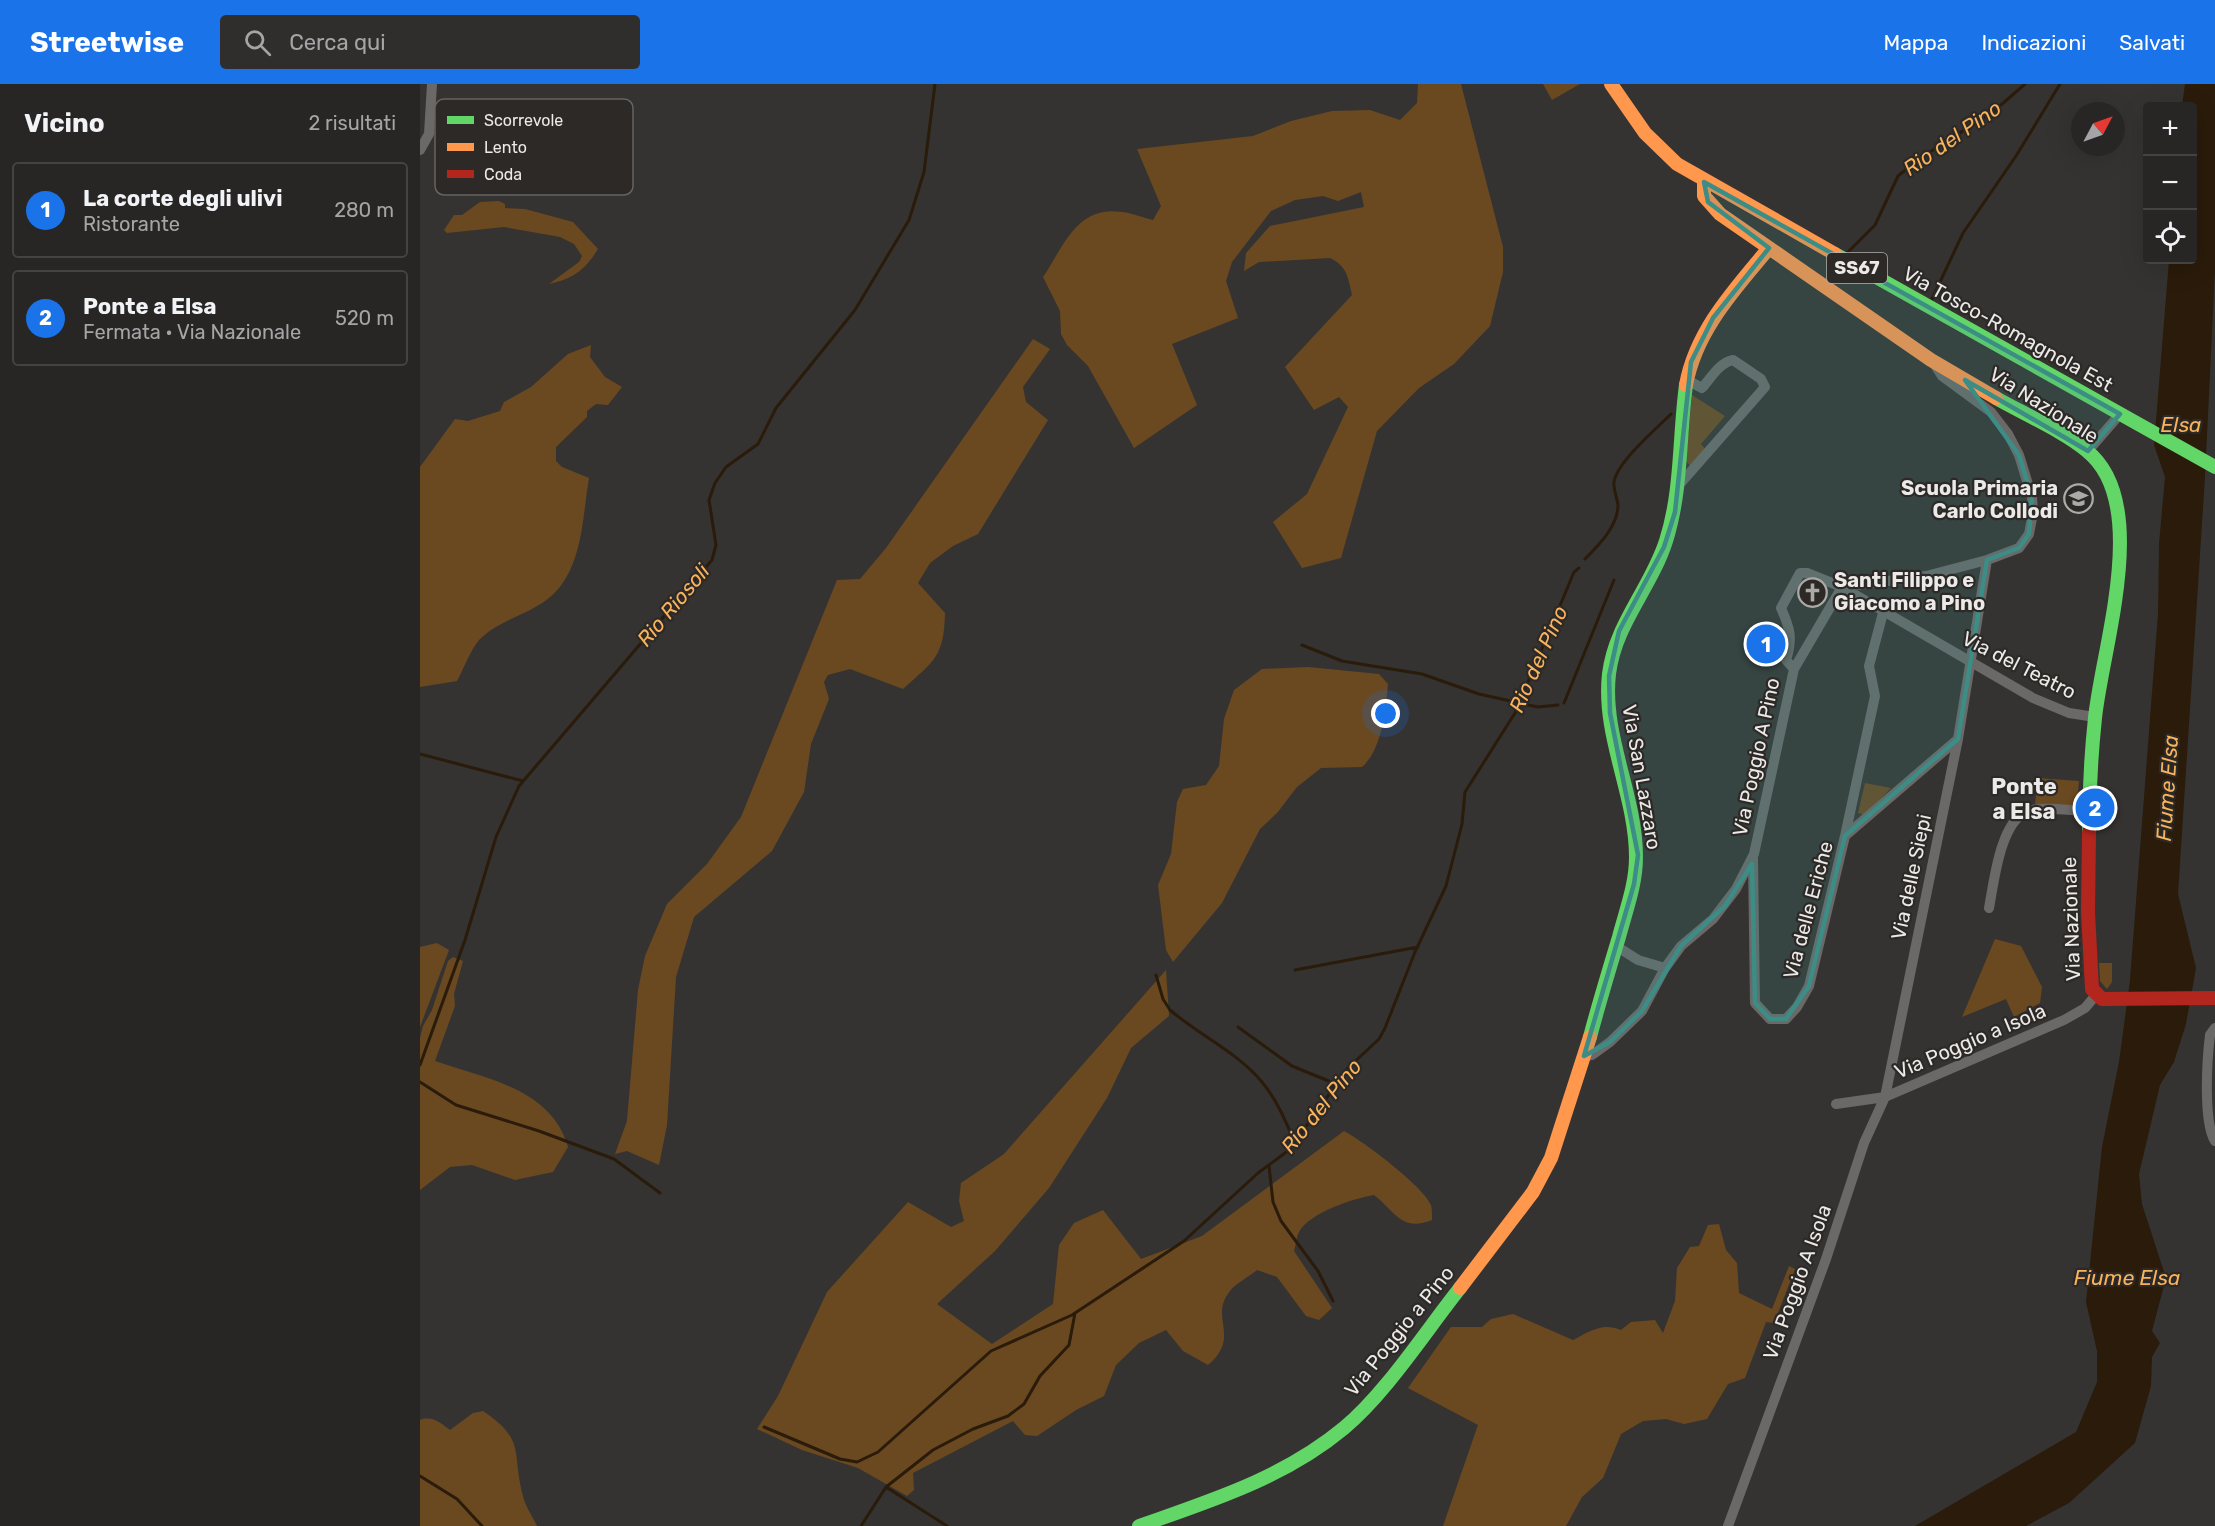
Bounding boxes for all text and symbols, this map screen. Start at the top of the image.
search box [220,15,640,69]
text: Streetwise [30,26,184,59]
icon: search [241,26,274,59]
text: Cerca qui [289,29,386,56]
text: Mappa [1883,30,1948,55]
text: Indicazioni [1981,30,2086,55]
text: Salvati [2119,30,2185,55]
water label: Rio del Pino [1898,95,2006,181]
legend [435,99,633,195]
north arrow [2071,102,2125,156]
map controls [2143,102,2197,264]
button: + [2143,102,2197,156]
text: Vicino [24,108,105,139]
text: 2 risultati [308,111,396,135]
text: Scorrevole [484,111,563,130]
text: Lento [484,138,527,157]
button: − [2143,156,2197,210]
text: Coda [484,165,522,184]
text: La corte degli ulivi [83,185,282,212]
text: 1 [41,198,50,222]
text: 280 m [334,198,394,222]
button: locate [2143,210,2197,264]
text: Ristorante [83,212,180,236]
road number: SS67 [1827,253,1887,283]
street label: Via Tosco-Romagnola Est [1899,261,2117,397]
text: Ponte a Elsa [83,293,216,320]
text: 2 [39,306,52,330]
text: 520 m [335,306,394,330]
text: Fermata · Via Nazionale [83,320,301,344]
street label: Via Nazionale [1985,362,2103,448]
water label: Elsa [2161,412,2201,437]
place label: Scuola Primaria Carlo Collodi [1901,476,2058,523]
school or university icon: Scuola Primaria Carlo Collodi [2063,483,2095,515]
water label: Rio Riosoli [631,558,715,651]
place label: Santi Filippo e Giacomo a Pino [1834,568,1985,615]
church icon: Santi Filippo e Giacomo a Pino [1797,576,1829,608]
water label: Rio del Pino [1503,602,1573,716]
pin: 1 [1746,622,1786,666]
street label: Via del Teatro [1958,626,2080,704]
street label: Via Poggio A Pino [1727,675,1785,839]
your location [1371,699,1400,728]
street label: Via San Lazzaro [1617,703,1667,851]
water label: Fiume Elsa [2151,734,2183,842]
district label: Ponte a Elsa [1991,773,2057,825]
pin: 2 [2076,786,2114,830]
street label: Via delle Siepi [1886,812,1936,942]
street label: Via delle Eriche [1778,838,1838,982]
street label: Via Nazionale [2057,856,2085,982]
street label: Via Poggio a Isola [1891,998,2049,1084]
water label: Rio del Pino [1275,1054,1367,1158]
street label: Via Poggio A Isola [1758,1201,1836,1363]
street label: Via Poggio a Pino [1339,1261,1459,1401]
water label: Fiume Elsa [2074,1265,2180,1290]

